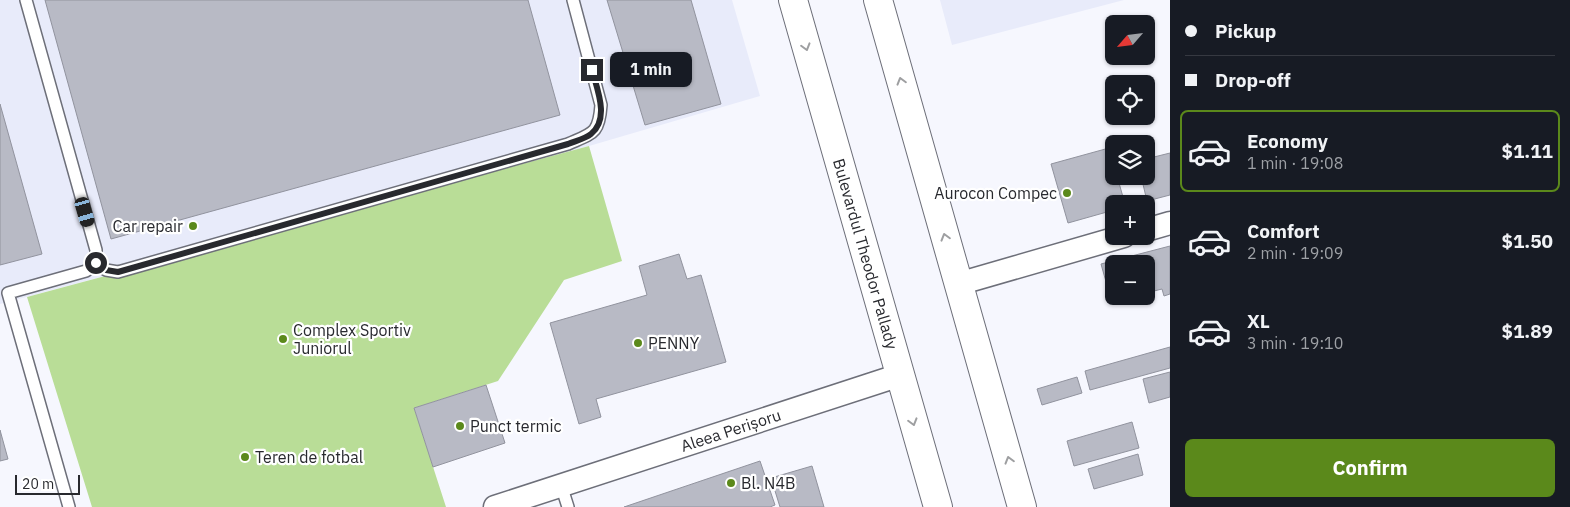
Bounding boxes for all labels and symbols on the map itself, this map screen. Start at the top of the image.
north arrow [1105,15,1155,65]
one-way arrow [800,42,811,51]
callout: 1 min [610,52,692,88]
route end [581,59,603,81]
one-way arrow [896,77,906,85]
street label: Bulevardul Theodor Pallady [829,156,902,352]
place label: Aurocon Compec [934,183,1057,203]
marker: Aurocon Compec [1061,187,1073,199]
car [73,196,96,228]
place label: Car repair [113,216,183,236]
marker: Car repair [187,220,199,232]
one-way arrow [940,233,951,242]
route start [85,252,107,274]
place label: Complex Sportiv Juniorul [293,320,411,358]
marker: Complex Sportiv Juniorul [277,333,289,345]
place label: PENNY [648,333,700,353]
marker: PENNY [632,337,644,349]
street label: Aleea Perișoru [678,404,784,456]
place label: Punct termic [470,416,562,436]
one-way arrow [908,417,918,425]
marker: Punct termic [454,420,466,432]
place label: Teren de fotbal [255,447,363,467]
marker: Teren de fotbal [239,451,251,463]
one-way arrow [1004,457,1014,465]
scale bar [15,472,80,495]
place label: Bl. N4B [741,473,795,493]
marker: Bl. N4B [725,477,737,489]

